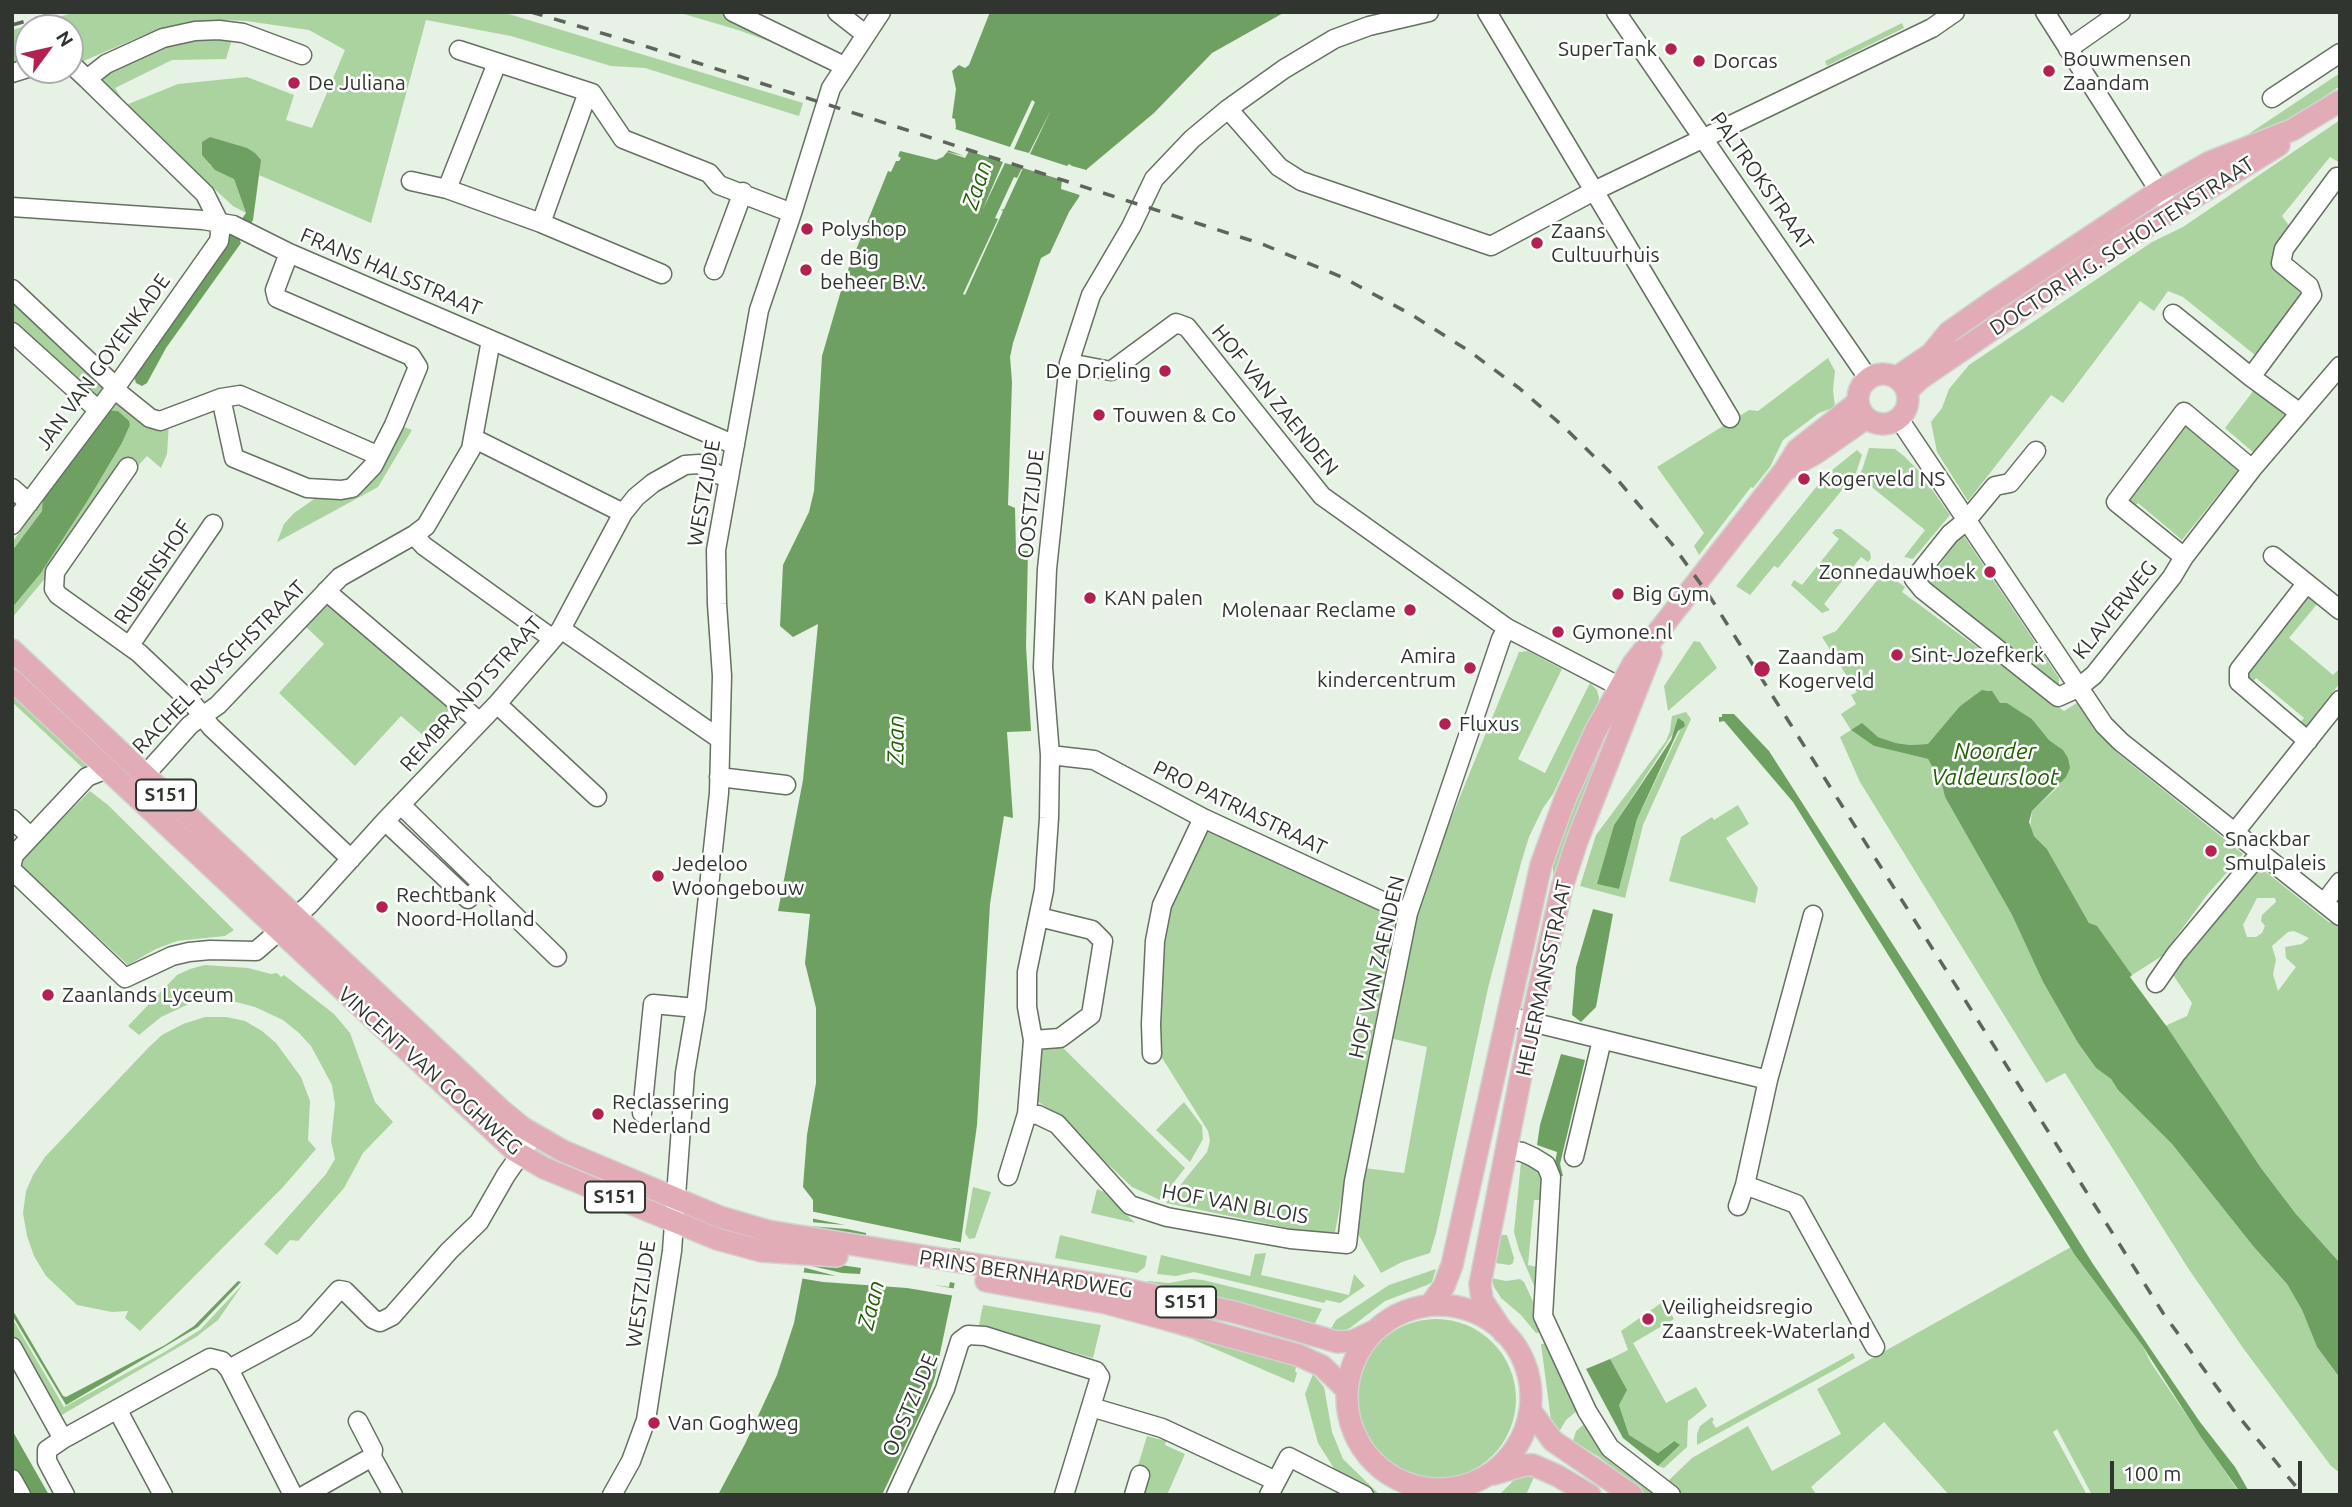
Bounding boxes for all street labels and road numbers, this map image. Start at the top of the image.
street label: PALTROKSTRAAT [1705,107,1819,255]
street label: DOCTOR H.G. SCHOLTENSTRAAT [1985,151,2259,341]
street label: FRANS HALSSTRAAT [297,222,485,322]
street label: JAN VAN GOYENKADE [31,269,175,455]
street label: HOF VAN ZAENDEN [1206,319,1344,481]
street label: WESTZIJDE [682,438,726,548]
street label: OOSTZIJDE [1013,448,1049,560]
street label: RUBENSHOF [109,515,197,629]
street label: KLAVERWEG [2068,556,2162,664]
street label: RACHEL RUYSCHSTRAAT [127,575,311,759]
street label: REMBRANDTSTRAAT [395,611,547,777]
street label: PRO PATRIASTRAAT [1149,755,1331,861]
road number: S151 [136,780,196,810]
street label: HOF VAN ZAENDEN [1344,873,1410,1061]
street label: HEIJERMANSSTRAAT [1511,878,1577,1078]
street label: VINCENT VAN GOGHWEG [333,982,527,1160]
street label: HOF VAN BLOIS [1160,1179,1310,1229]
road number: S151 [585,1182,645,1212]
street label: WESTZIJDE [621,1239,661,1349]
street label: PRINS BERNHARDWEG [917,1245,1135,1303]
road number: S151 [1156,1286,1216,1318]
street label: OOSTZIJDE [877,1350,943,1460]

